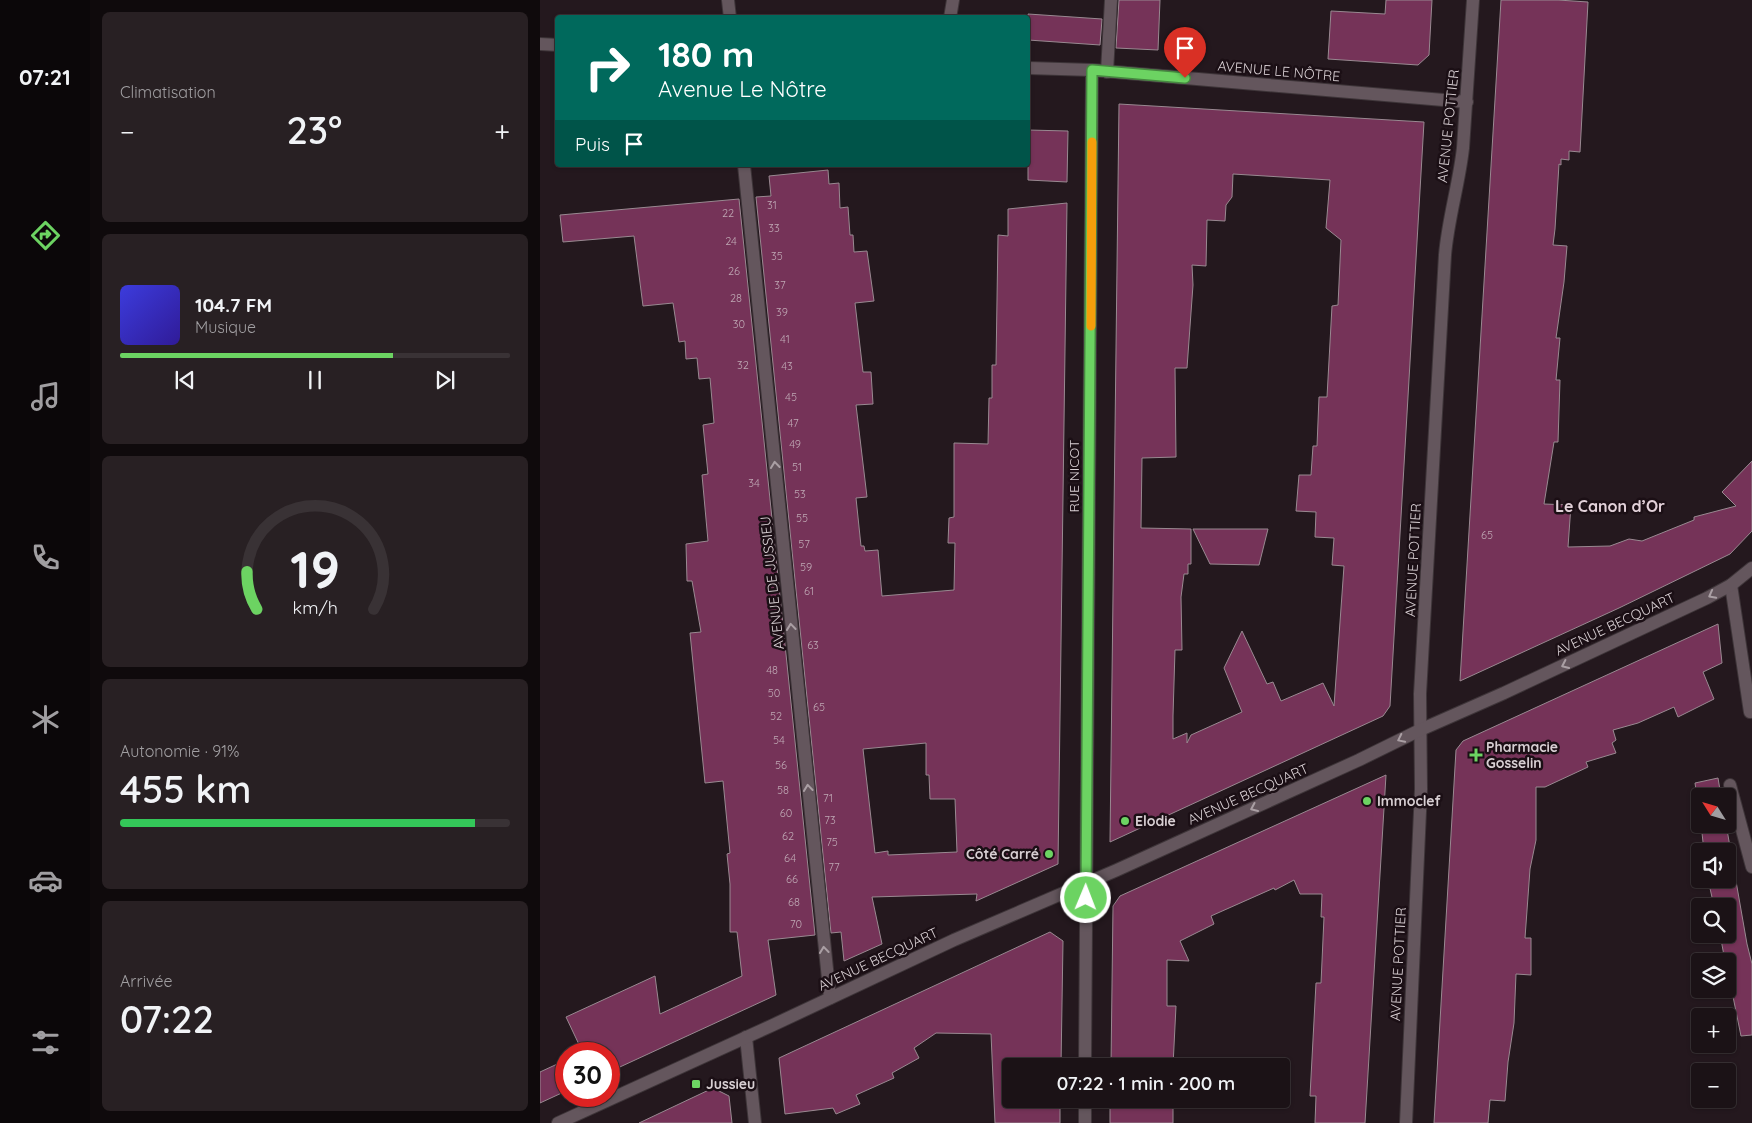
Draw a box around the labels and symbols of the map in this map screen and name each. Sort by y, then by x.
pin [1164,27,1206,78]
street label: AVENUE LE NÔTRE [1217,57,1341,85]
street label: AVENUE POTTIER [1433,68,1463,184]
house number: 31 [767,198,777,212]
house number: 22 [722,206,734,220]
house number: 33 [768,221,780,235]
house number: 24 [725,234,737,248]
house number: 35 [771,249,783,263]
house number: 26 [728,264,740,278]
house number: 37 [774,278,786,292]
house number: 28 [730,291,742,305]
house number: 39 [776,305,788,319]
house number: 30 [733,317,745,331]
house number: 41 [780,332,790,346]
house number: 32 [737,358,749,372]
house number: 43 [781,359,793,373]
house number: 45 [785,390,797,404]
house number: 47 [787,416,799,430]
house number: 49 [789,437,801,451]
street label: RUE NICOT [1065,440,1083,512]
house number: 51 [792,460,802,474]
one-way arrow [770,461,781,469]
house number: 34 [748,476,760,490]
house number: 53 [794,487,806,501]
district label: Le Canon d’Or [1555,496,1665,516]
street label: AVENUE POTTIER [1401,503,1425,617]
house number: 55 [796,511,808,525]
street label: AVENUE DE JUSSIEU [756,516,788,650]
house number: 65 [1481,528,1493,542]
house number: 57 [798,537,810,551]
house number: 59 [800,560,812,574]
house number: 61 [804,584,814,598]
street label: AVENUE BECQUART [1552,588,1678,660]
one-way arrow [1708,589,1717,599]
one-way arrow [786,622,797,630]
house number: 63 [807,638,819,652]
one-way arrow [1561,658,1570,669]
house number: 48 [766,663,778,677]
house number: 50 [768,686,780,700]
house number: 65 [813,700,825,714]
house number: 52 [770,709,782,723]
house number: 54 [773,733,785,747]
one-way arrow [1398,733,1407,743]
place label: Pharmacie Gosselin [1486,738,1558,772]
marker: Pharmacie Gosselin [1470,749,1482,761]
house number: 56 [775,758,787,772]
street label: AVENUE BECQUART [1185,759,1311,829]
house number: 58 [777,783,789,797]
one-way arrow [803,784,814,792]
north arrow [1691,788,1736,832]
house number: 71 [823,791,833,805]
place label: Immoclef [1377,792,1442,810]
marker: Immoclef [1361,795,1373,807]
one-way arrow [1250,801,1259,812]
house number: 60 [780,806,792,820]
place label: Elodie [1135,812,1176,830]
house number: 73 [824,813,836,827]
marker: Elodie [1119,815,1131,827]
house number: 62 [782,829,794,843]
house number: 75 [826,835,838,849]
place label: Côté Carré [966,845,1039,863]
marker: Côté Carré [1043,848,1055,860]
house number: 64 [784,851,796,865]
house number: 77 [828,860,840,874]
position arrow [1059,871,1111,923]
house number: 66 [786,872,798,886]
house number: 68 [788,895,800,909]
street label: AVENUE POTTIER [1386,907,1410,1021]
house number: 70 [790,917,802,931]
street label: AVENUE BECQUART [815,923,941,995]
one-way arrow [819,946,830,954]
speed limit sign: 30 [555,1042,620,1107]
place label: Jussieu [706,1075,755,1093]
marker: Jussieu [690,1078,702,1090]

